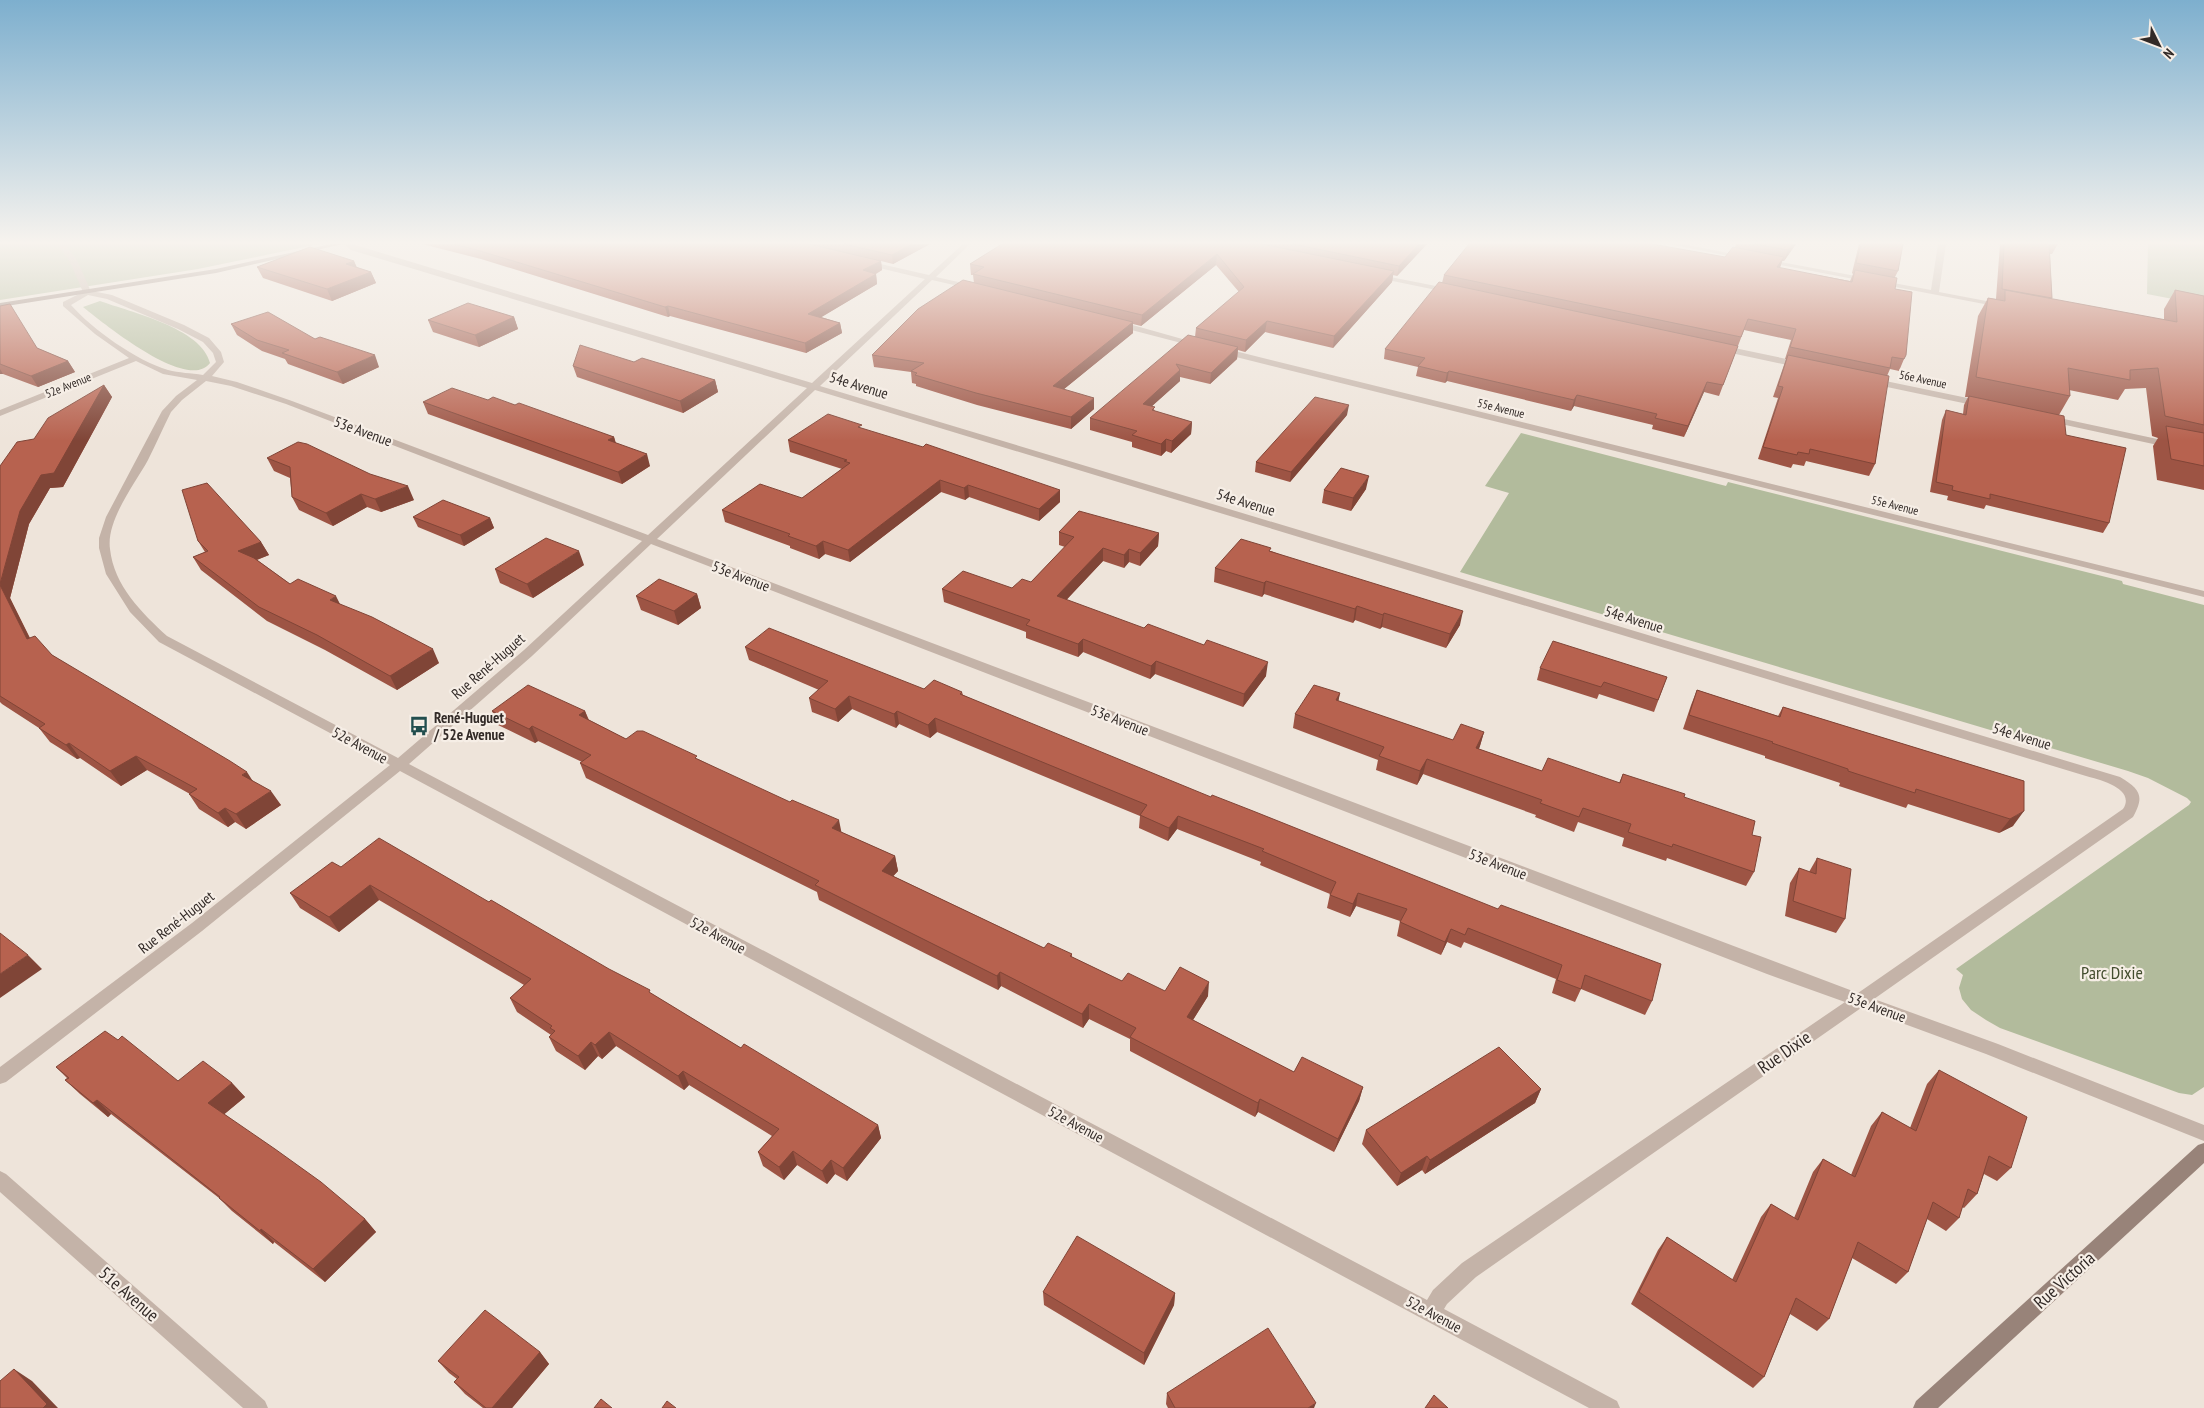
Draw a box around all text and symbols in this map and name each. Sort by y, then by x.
north arrow [2134,20,2184,70]
text: N [2159,45,2178,63]
street label: 54e Avenue [827,367,891,403]
street label: 56e Avenue [1898,367,1948,391]
street label: 52e Avenue [43,369,93,401]
street label: 55e Avenue [1476,395,1526,421]
street label: 53e Avenue [331,412,395,450]
street label: 54e Avenue [1214,484,1278,520]
street label: 55e Avenue [1870,492,1920,518]
street label: 53e Avenue [709,556,773,596]
street label: 54e Avenue [1602,601,1666,637]
street label: Rue René-Huguet [447,629,529,703]
street label: 53e Avenue [1088,700,1152,740]
place label: René-Huguet / 52e Avenue [433,708,505,744]
bus stop icon: René-Huguet / 52e Avenue [408,715,430,737]
street label: 54e Avenue [1990,718,2054,754]
street label: 52e Avenue [329,722,391,768]
street label: 53e Avenue [1466,844,1530,884]
street label: Rue René-Huguet [134,887,218,957]
street label: 52e Avenue [687,912,749,958]
park label: Parc Dixie [2081,961,2143,984]
street label: 53e Avenue [1845,988,1909,1026]
street label: Rue Dixie [1753,1025,1815,1079]
street label: 52e Avenue [1045,1101,1107,1147]
street label: Rue Victoria [2029,1247,2099,1313]
street label: 51e Avenue [94,1262,164,1326]
street label: 52e Avenue [1403,1291,1465,1337]

